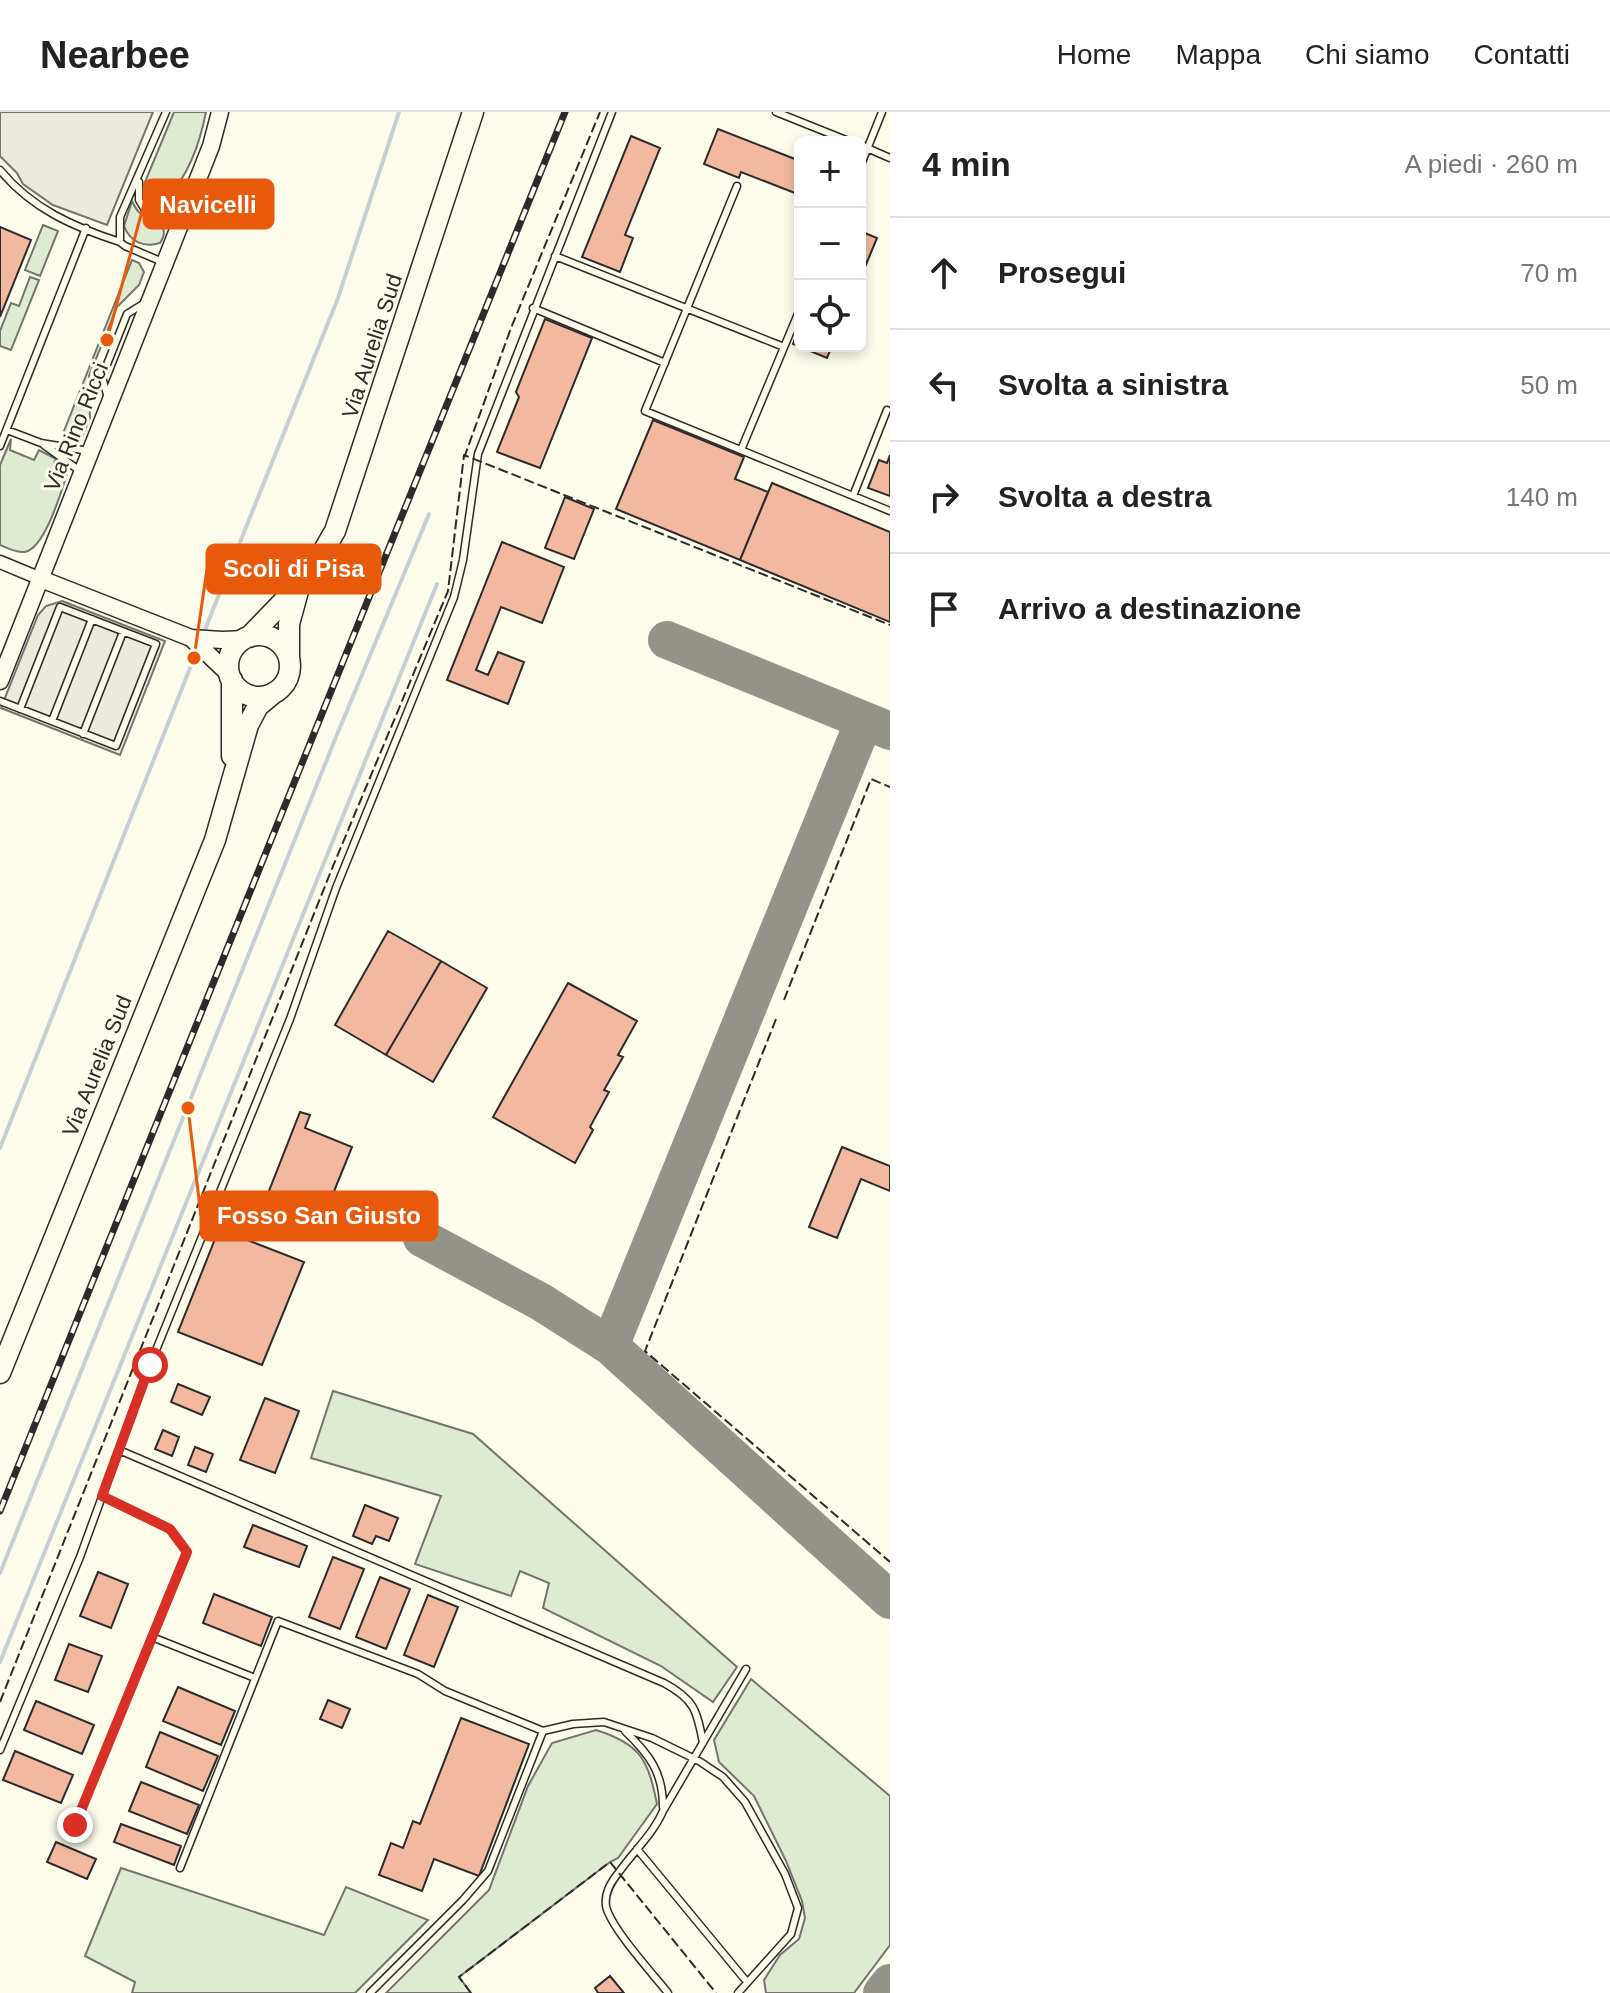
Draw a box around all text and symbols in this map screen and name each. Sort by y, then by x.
text: Nearbee [40,34,190,76]
text: Home [1057,39,1131,70]
text: Mappa [1175,39,1261,70]
text: Chi siamo [1305,39,1430,70]
text: Contatti [1474,39,1570,70]
map controls [794,136,866,352]
button: + [794,136,866,208]
text: 4 min [922,145,1011,183]
text: A piedi · 260 m [1405,149,1578,179]
callout: Navicelli [144,180,273,228]
text: Navicelli [159,191,257,218]
button: − [794,208,866,280]
icon: ahead [922,251,966,295]
text: Prosegui [998,256,1126,289]
text: 70 m [1520,258,1578,288]
street label: Via Aurelia Sud [337,271,407,421]
button: locate [794,280,866,352]
street label: Via Rino Ricci [39,359,113,495]
icon: left [922,363,966,407]
text: Svolta a sinistra [998,368,1228,401]
text: 50 m [1520,370,1578,400]
icon: right [922,475,966,519]
text: Svolta a destra [998,480,1211,513]
text: 140 m [1506,482,1578,512]
callout: Scoli di Pisa [207,545,380,593]
text: Scoli di Pisa [223,555,365,582]
icon: arrive [922,587,966,631]
text: Arrivo a destinazione [998,592,1301,625]
street label: Via Aurelia Sud [57,992,137,1140]
callout: Fosso San Giusto [201,1192,437,1240]
text: Fosso San Giusto [217,1202,421,1229]
route start [132,1347,168,1383]
route end [57,1807,93,1843]

